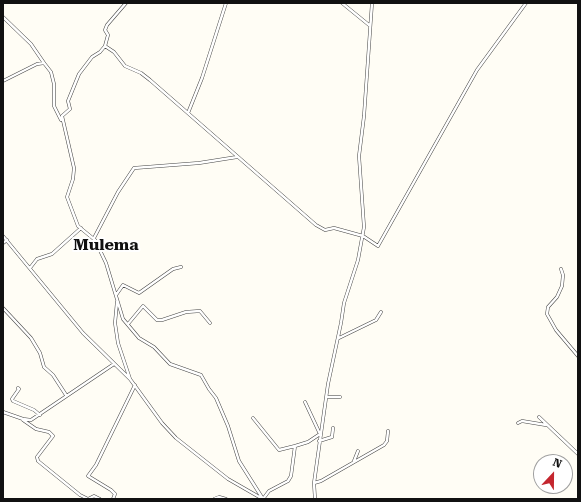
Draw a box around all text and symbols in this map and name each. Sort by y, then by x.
district label: Mulema [73,235,139,255]
north arrow [533,454,573,494]
text: N [551,456,564,471]

